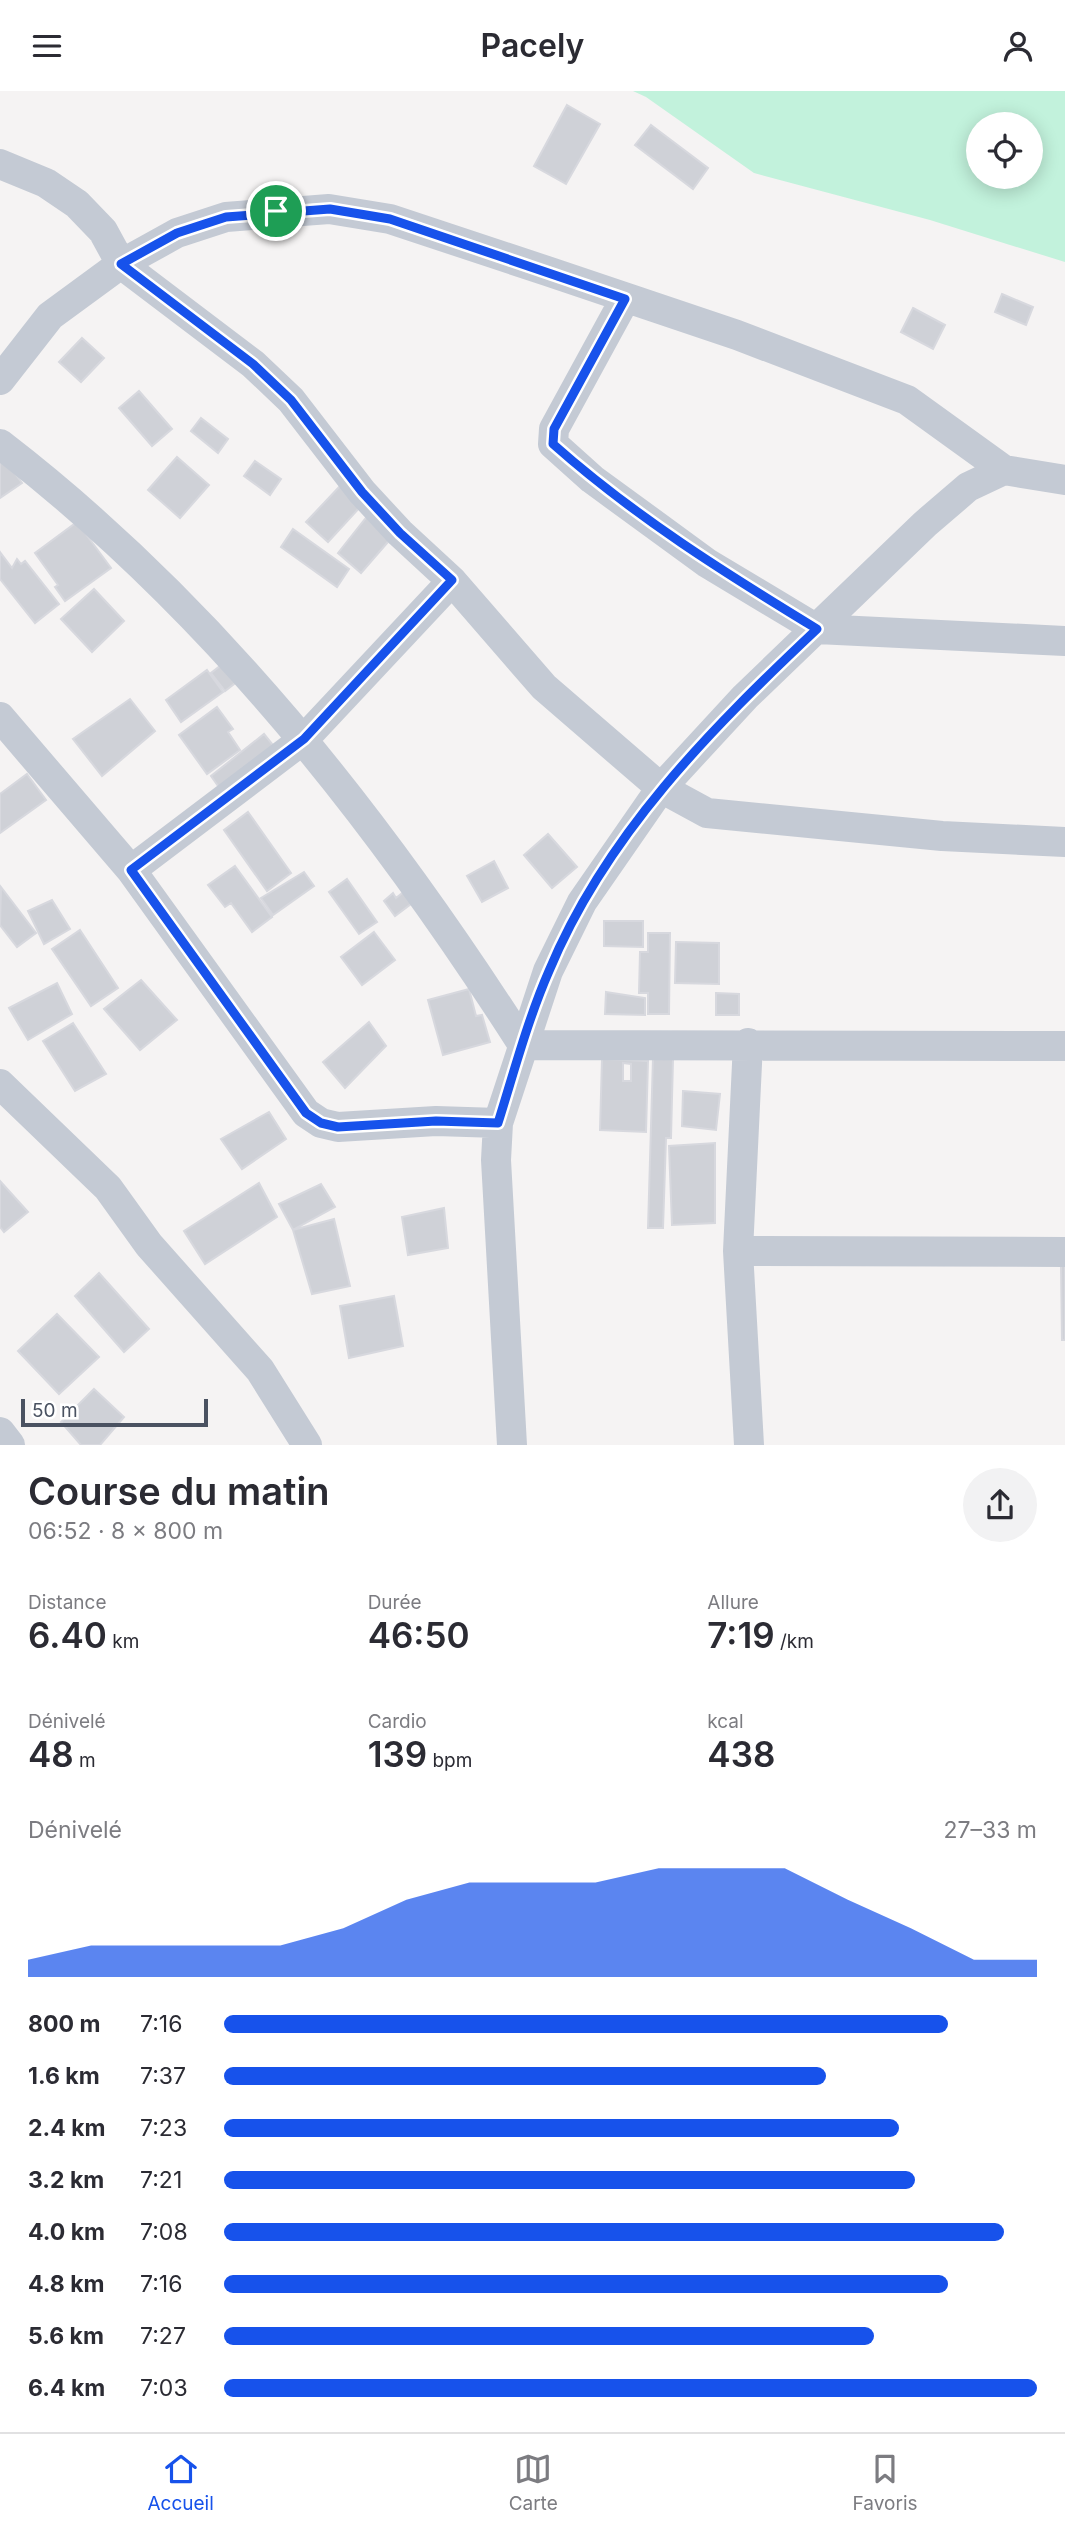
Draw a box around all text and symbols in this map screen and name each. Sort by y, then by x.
text: Pacely [481,26,584,65]
icon: menu [28,27,66,65]
icon: person [999,27,1037,65]
map controls [966,112,1043,189]
button: locate [966,112,1043,189]
pin [246,181,306,241]
icon: arrive [257,192,295,230]
scale bar [21,1396,208,1428]
text: 50 m [32,1399,78,1422]
text: Course du matin [28,1468,330,1514]
button: share [963,1468,1037,1542]
text: 06:52 · 8 × 800 m [28,1517,223,1545]
text: Distance [28,1591,106,1614]
text: Durée [368,1591,422,1614]
text: Allure [707,1591,759,1614]
text: 6.40 [28,1614,107,1656]
text: 46:50 [368,1614,470,1656]
text: 7:19 [707,1614,775,1656]
text: km [107,1630,139,1653]
text: /km [775,1630,814,1653]
text: Dénivelé [28,1710,106,1733]
text: Cardio [368,1710,427,1733]
text: kcal [707,1710,744,1733]
text: 48 [28,1733,74,1775]
text: 139 [368,1733,427,1775]
text: 438 [707,1733,775,1775]
text: m [74,1749,96,1772]
text: bpm [427,1749,472,1772]
text: Dénivelé [28,1816,122,1844]
text: 27–33 m [943,1816,1037,1844]
text: 800 m [28,2010,100,2038]
text: 7:16 [140,2010,183,2038]
text: 1.6 km [28,2062,100,2090]
text: 7:37 [140,2062,186,2090]
text: 2.4 km [28,2114,106,2142]
text: 7:23 [140,2114,187,2142]
text: 3.2 km [28,2166,104,2194]
text: 7:21 [140,2166,182,2194]
text: 4.0 km [28,2218,105,2246]
text: 7:08 [140,2218,188,2246]
text: 4.8 km [28,2270,105,2298]
text: 7:16 [140,2270,183,2298]
text: 5.6 km [28,2322,104,2350]
text: 7:27 [140,2322,186,2350]
text: 6.4 km [28,2374,105,2402]
text: 7:03 [140,2374,188,2402]
tab: Accueil [147,2450,214,2515]
tab: Carte [509,2450,558,2515]
tab: Favoris [853,2450,918,2515]

